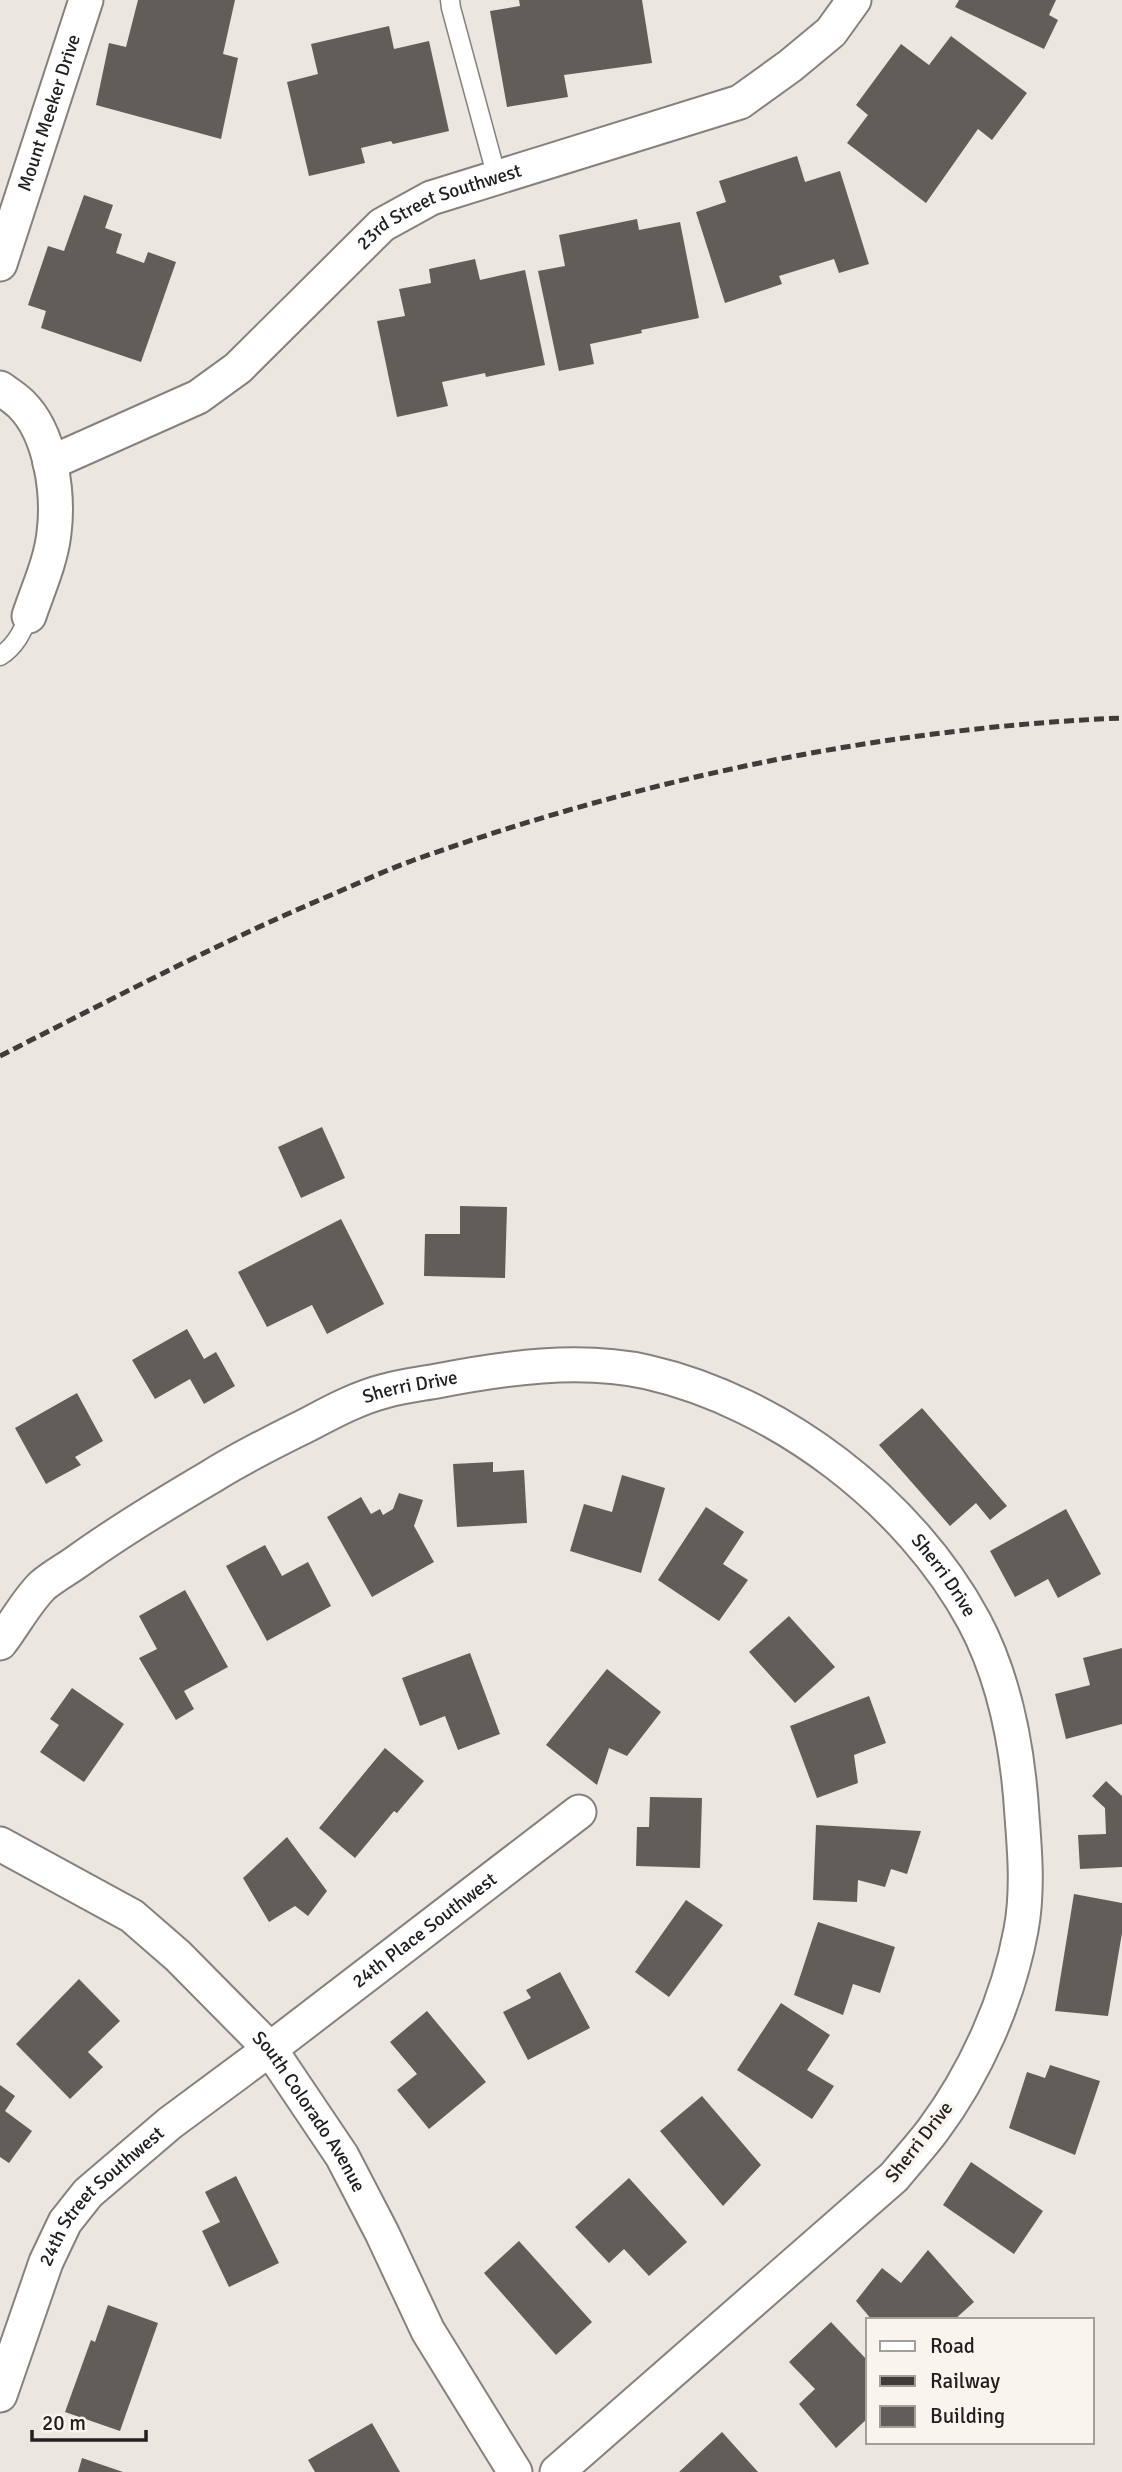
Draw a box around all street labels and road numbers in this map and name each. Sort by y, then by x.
street label: Mount Meeker Drive [12,31,86,194]
street label: 23rd Street Southwest [352,159,525,255]
street label: Sherri Drive [359,1365,459,1409]
street label: Sherri Drive [906,1529,981,1621]
street label: 24th Place Southwest [347,1867,502,1993]
street label: South Colorado Avenue [247,2026,371,2196]
street label: Sherri Drive [880,2097,958,2187]
street label: 24th Street Southwest [34,2121,169,2270]

